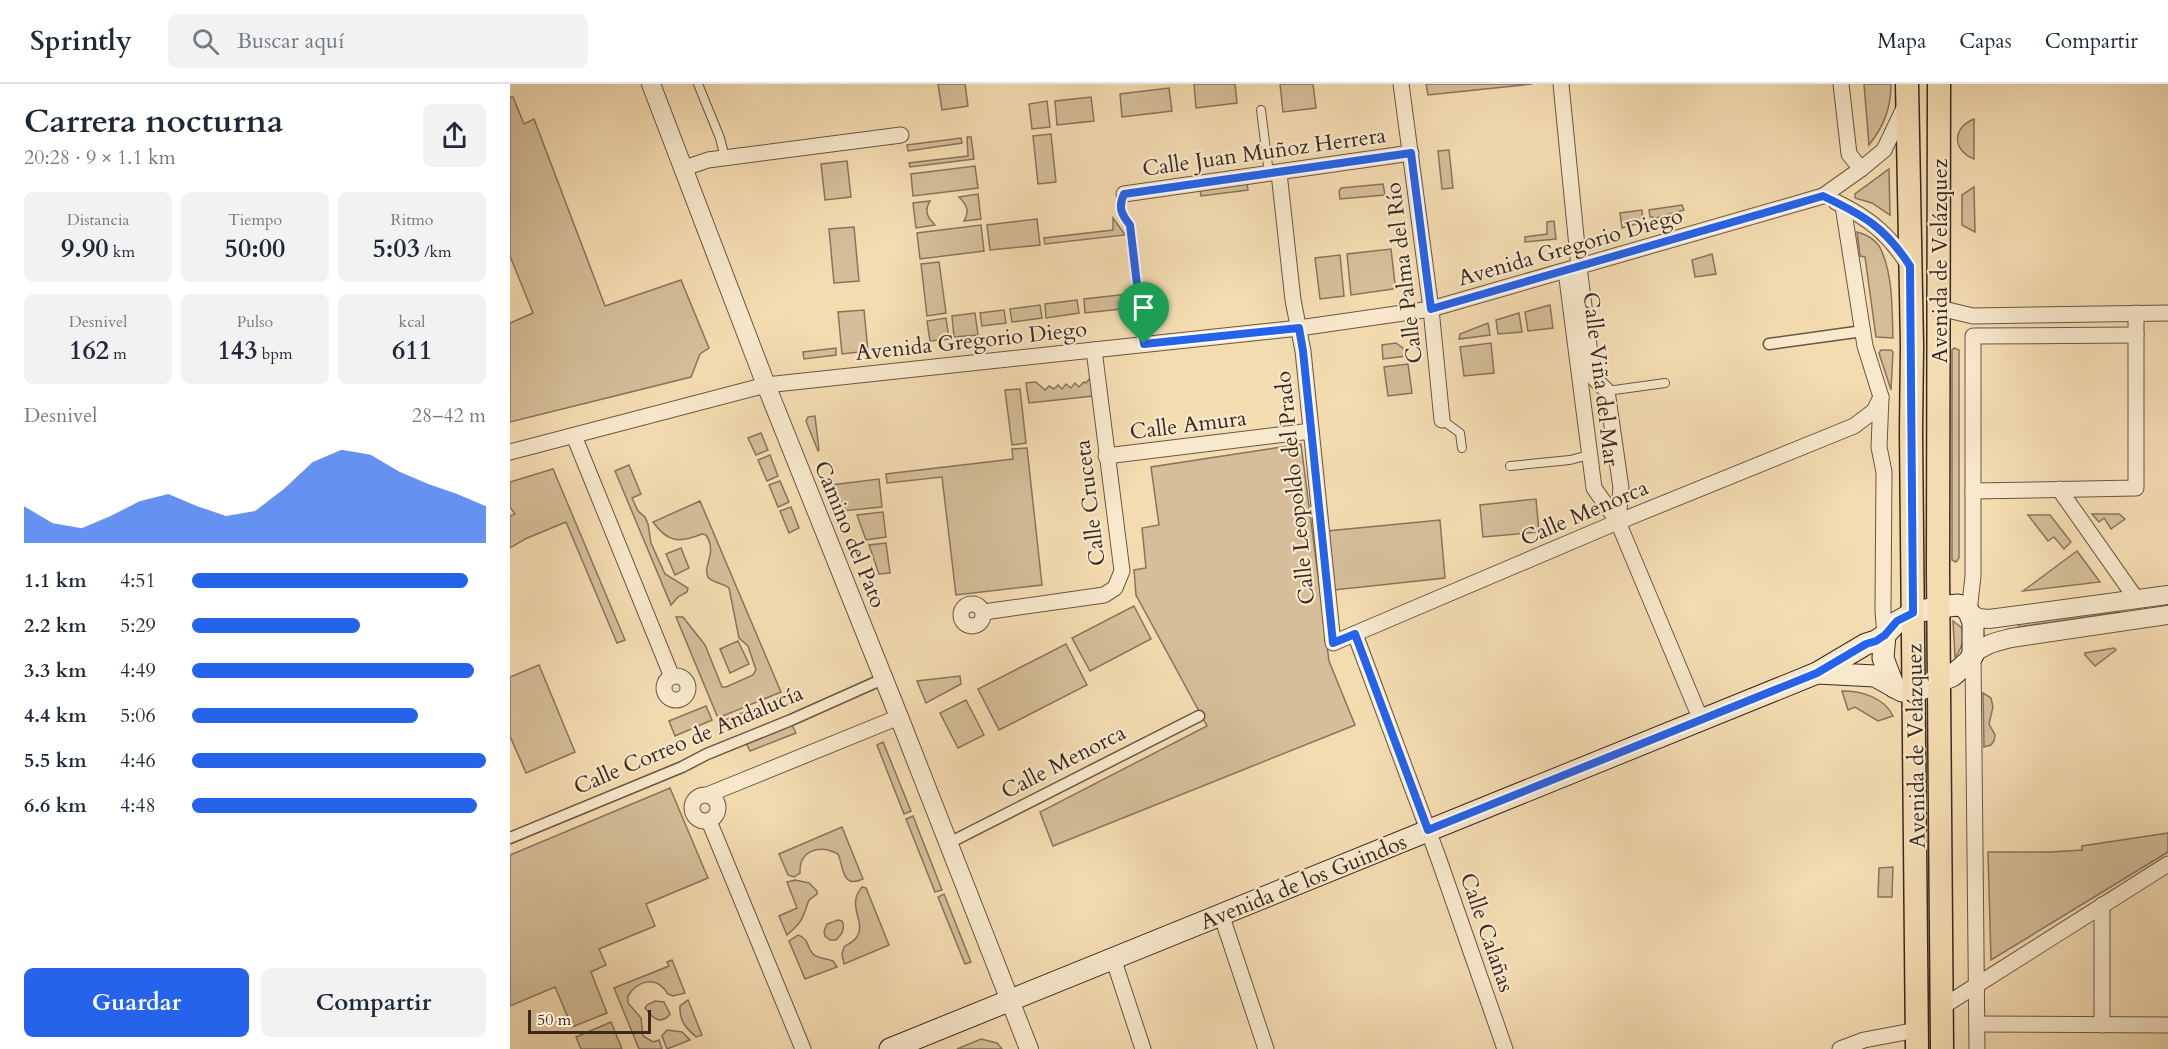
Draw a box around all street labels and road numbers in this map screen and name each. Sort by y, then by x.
street label: Calle Juan Muñoz Herrera [1140,120,1388,184]
street label: Avenida de Velázquez [1925,158,1955,363]
street label: Calle Palma del Río [1378,181,1430,365]
street label: Avenida Gregorio Diego [1454,200,1686,293]
street label: Calle Viña del Mar [1575,290,1627,469]
street label: Avenida Gregorio Diego [854,314,1088,368]
street label: Calle Leopoldo del Prado [1268,370,1322,606]
street label: Calle Amura [1128,403,1249,447]
street label: Calle Cruceta [1067,438,1113,568]
street label: Camino del Pato [807,456,893,612]
street label: Calle Menorca [1516,472,1653,553]
street label: Avenida de Velázquez [1899,643,1933,849]
street label: Calle Correo de Andalucía [569,678,808,802]
street label: Calle Menorca [996,717,1131,806]
street label: Avenida de los Guindos [1196,827,1411,937]
street label: Calle Calañas [1453,869,1521,996]

